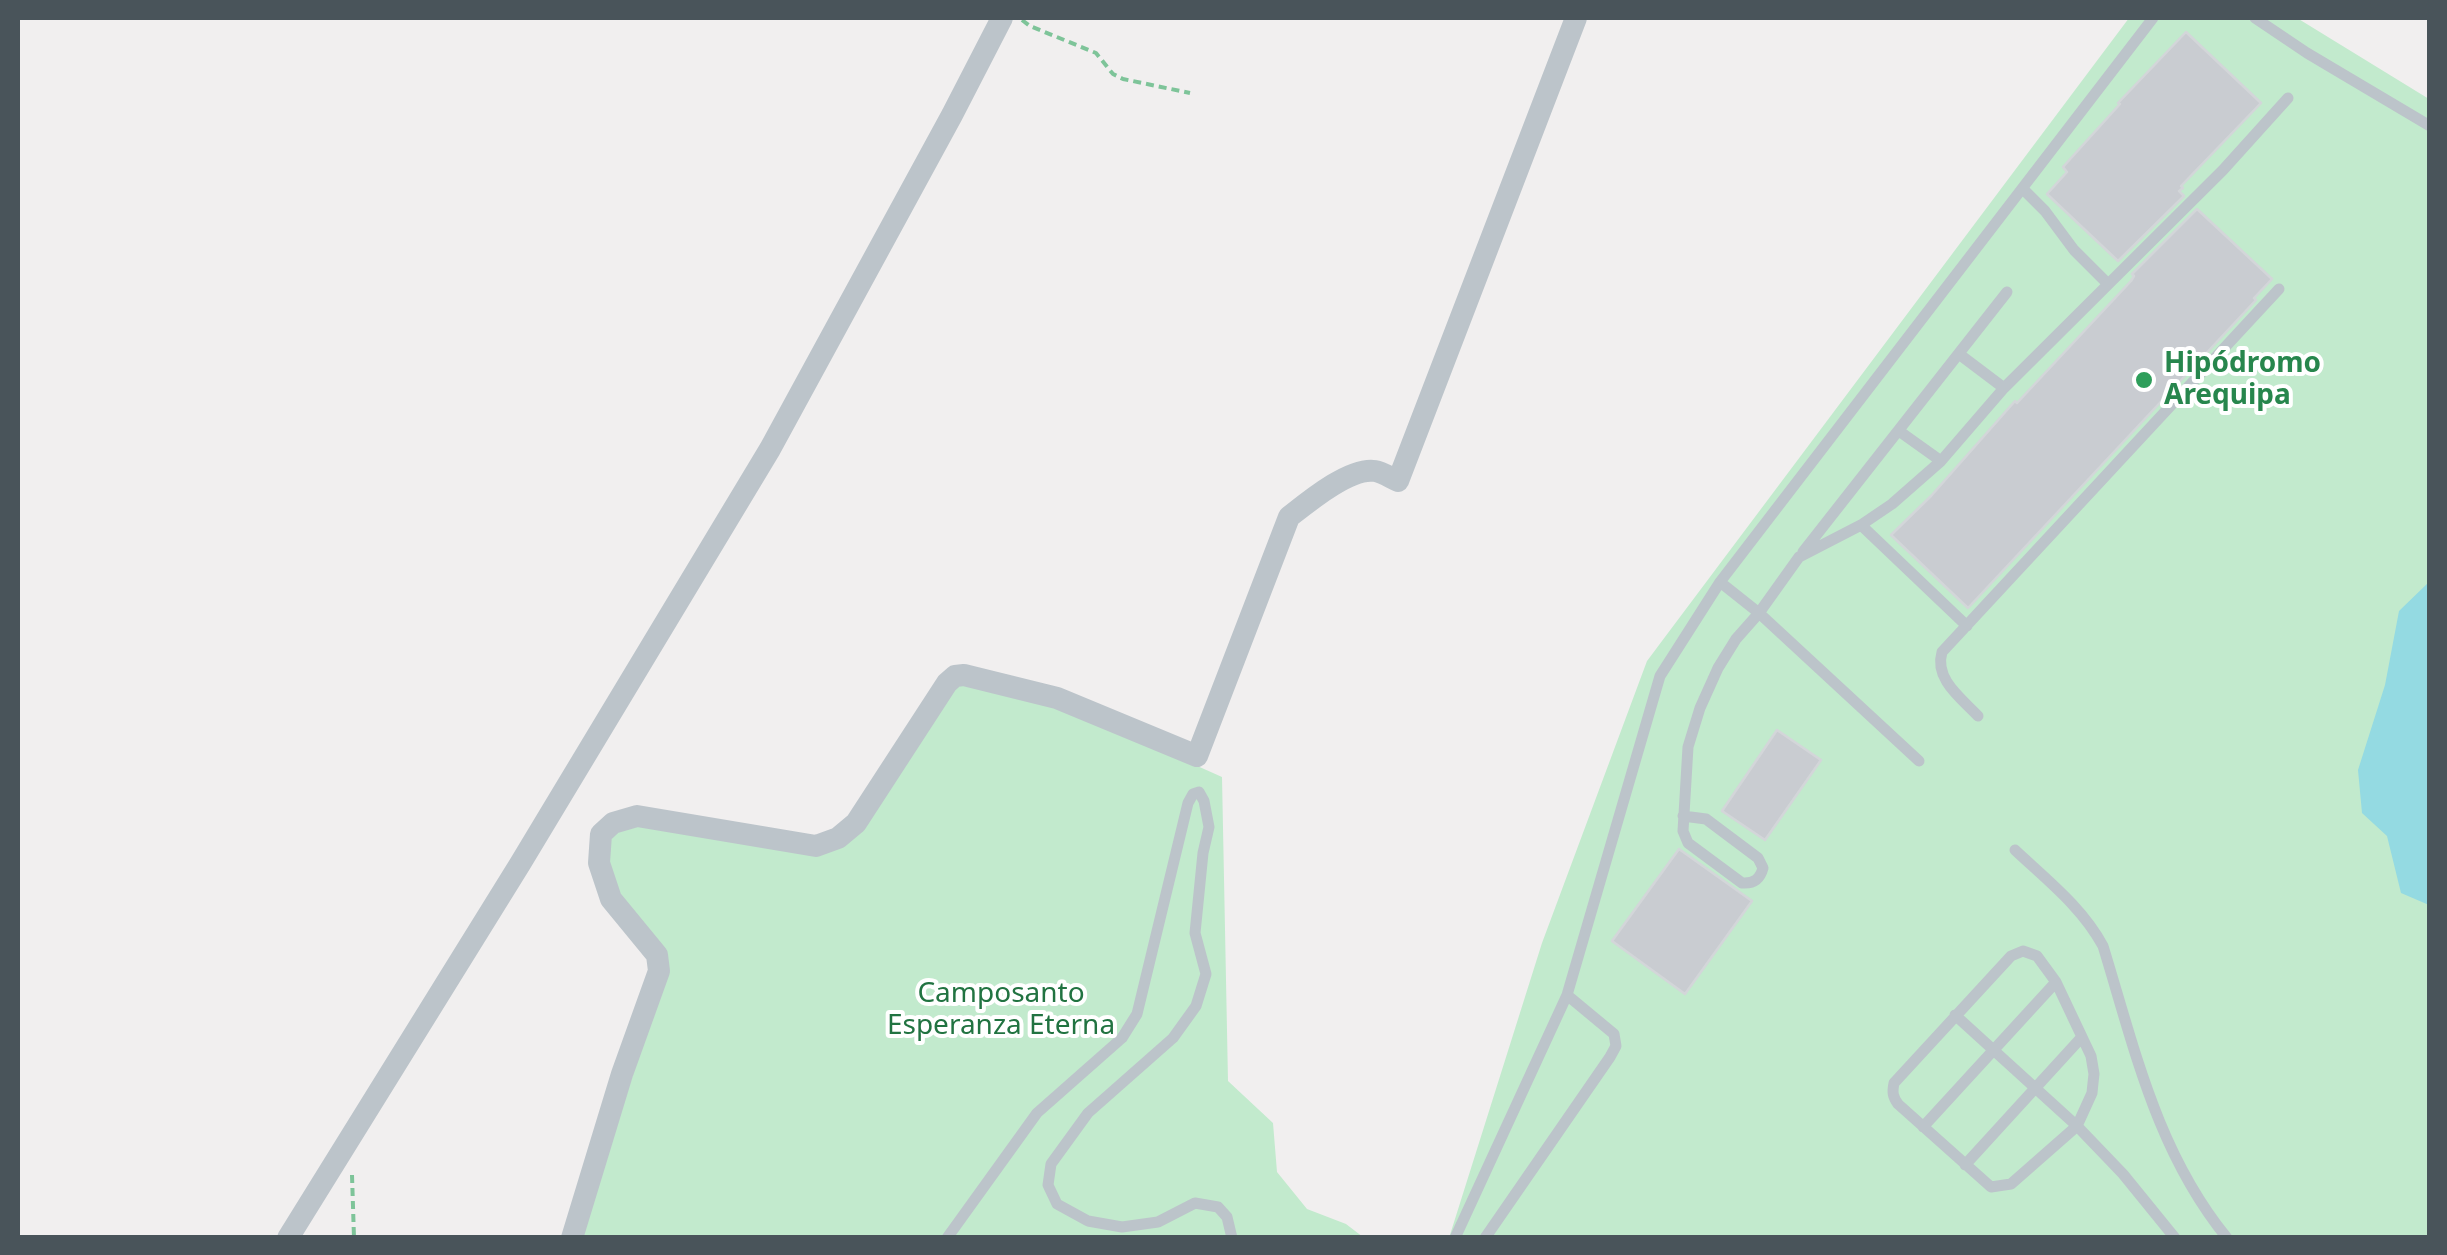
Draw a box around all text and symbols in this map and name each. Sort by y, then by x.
place label: Hipódromo Arequipa [2164,347,2321,413]
marker: Hipódromo Arequipa [2133,369,2155,391]
park label: Camposanto Esperanza Eterna [887,977,1115,1043]

